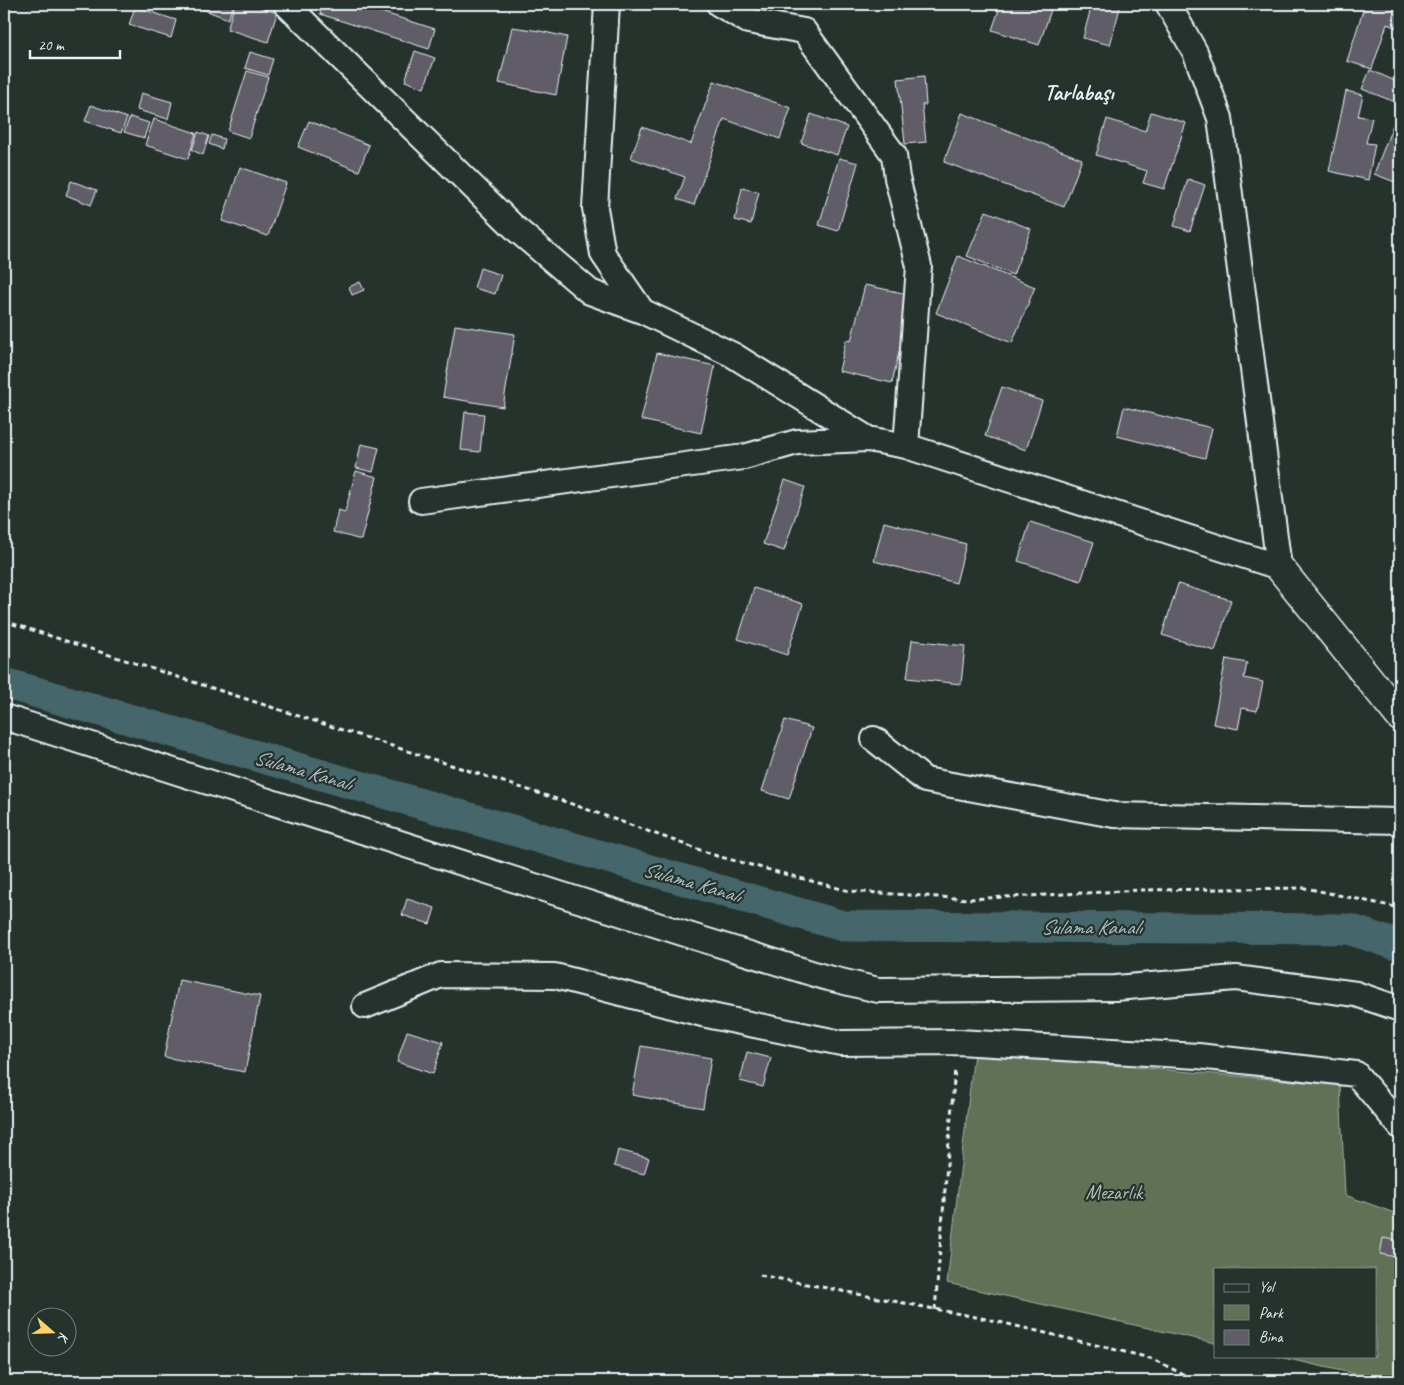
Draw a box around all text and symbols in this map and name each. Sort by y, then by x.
scale bar [30,28,120,60]
text: 20 m [38,36,65,55]
district label: Tarlabaşı [1044,79,1116,107]
water label: Sulama Kanalı [251,744,358,797]
water label: Sulama Kanalı [640,856,747,909]
water label: Sulama Kanalı [1041,914,1145,940]
park label: Mezarlık [1086,1180,1144,1205]
legend [1214,1268,1376,1358]
text: Yol [1259,1278,1276,1297]
text: Park [1259,1304,1284,1323]
north arrow [28,1308,78,1358]
text: Bina [1259,1328,1284,1347]
text: K [54,1330,73,1345]

